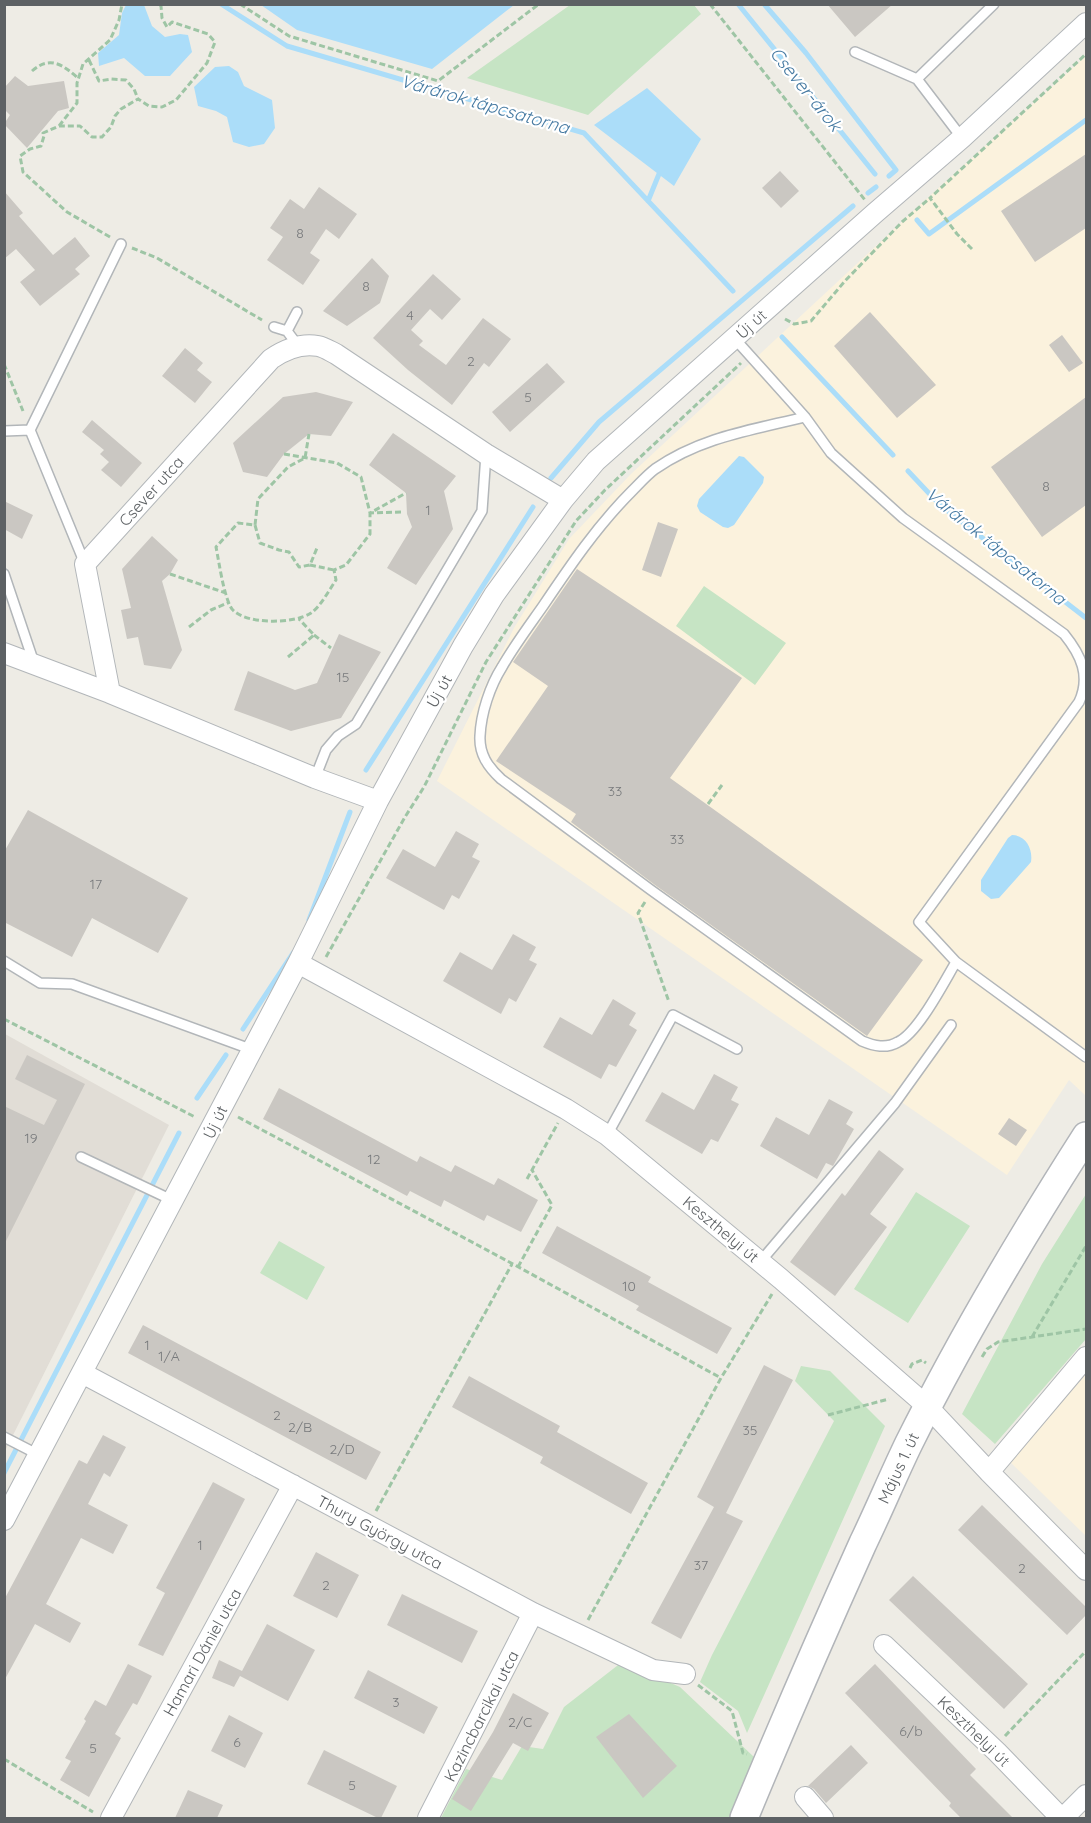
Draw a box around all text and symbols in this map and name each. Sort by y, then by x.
water label: Csever-árok [765,42,848,137]
water label: Várárok tápcsatorna [398,69,573,139]
house number: 8 [296,224,304,242]
house number: 8 [362,277,370,295]
street label: Új út [731,305,771,343]
house number: 4 [406,306,414,324]
house number: 2 [467,352,475,370]
house number: 5 [524,388,532,406]
street label: Csever utca [114,452,188,530]
house number: 8 [1042,477,1050,495]
water label: Várárok tápcsatorna [921,482,1072,610]
house number: 1 [425,501,431,519]
house number: 15 [337,668,349,686]
street label: Új út [422,671,456,711]
house number: 33 [608,782,622,800]
house number: 33 [670,830,684,848]
house number: 17 [90,875,102,893]
street label: Új út [198,1102,232,1142]
house number: 19 [25,1129,38,1147]
house number: 12 [368,1150,381,1168]
street label: Keszthelyi út [679,1191,763,1267]
house number: 10 [622,1277,636,1295]
house number: 1 [144,1336,150,1354]
house number: 1/A [158,1347,180,1365]
house number: 2 [273,1406,281,1424]
house number: 2/B [288,1418,312,1436]
house number: 35 [743,1421,757,1439]
street label: Május 1. út [873,1429,923,1507]
house number: 2/D [329,1440,355,1458]
street label: Thury György utca [314,1491,446,1573]
house number: 1 [197,1536,203,1554]
house number: 37 [694,1556,708,1574]
house number: 2 [1018,1559,1026,1577]
house number: 2 [322,1576,330,1594]
street label: Hamari Dániel utca [159,1585,245,1719]
street label: Kazincbarcikai utca [439,1647,523,1785]
street label: Keszthelyi út [934,1691,1014,1771]
house number: 3 [392,1693,400,1711]
house number: 2/C [508,1713,532,1731]
house number: 6/b [899,1722,923,1740]
house number: 6 [233,1733,241,1751]
house number: 5 [89,1739,97,1757]
house number: 5 [348,1776,356,1794]

